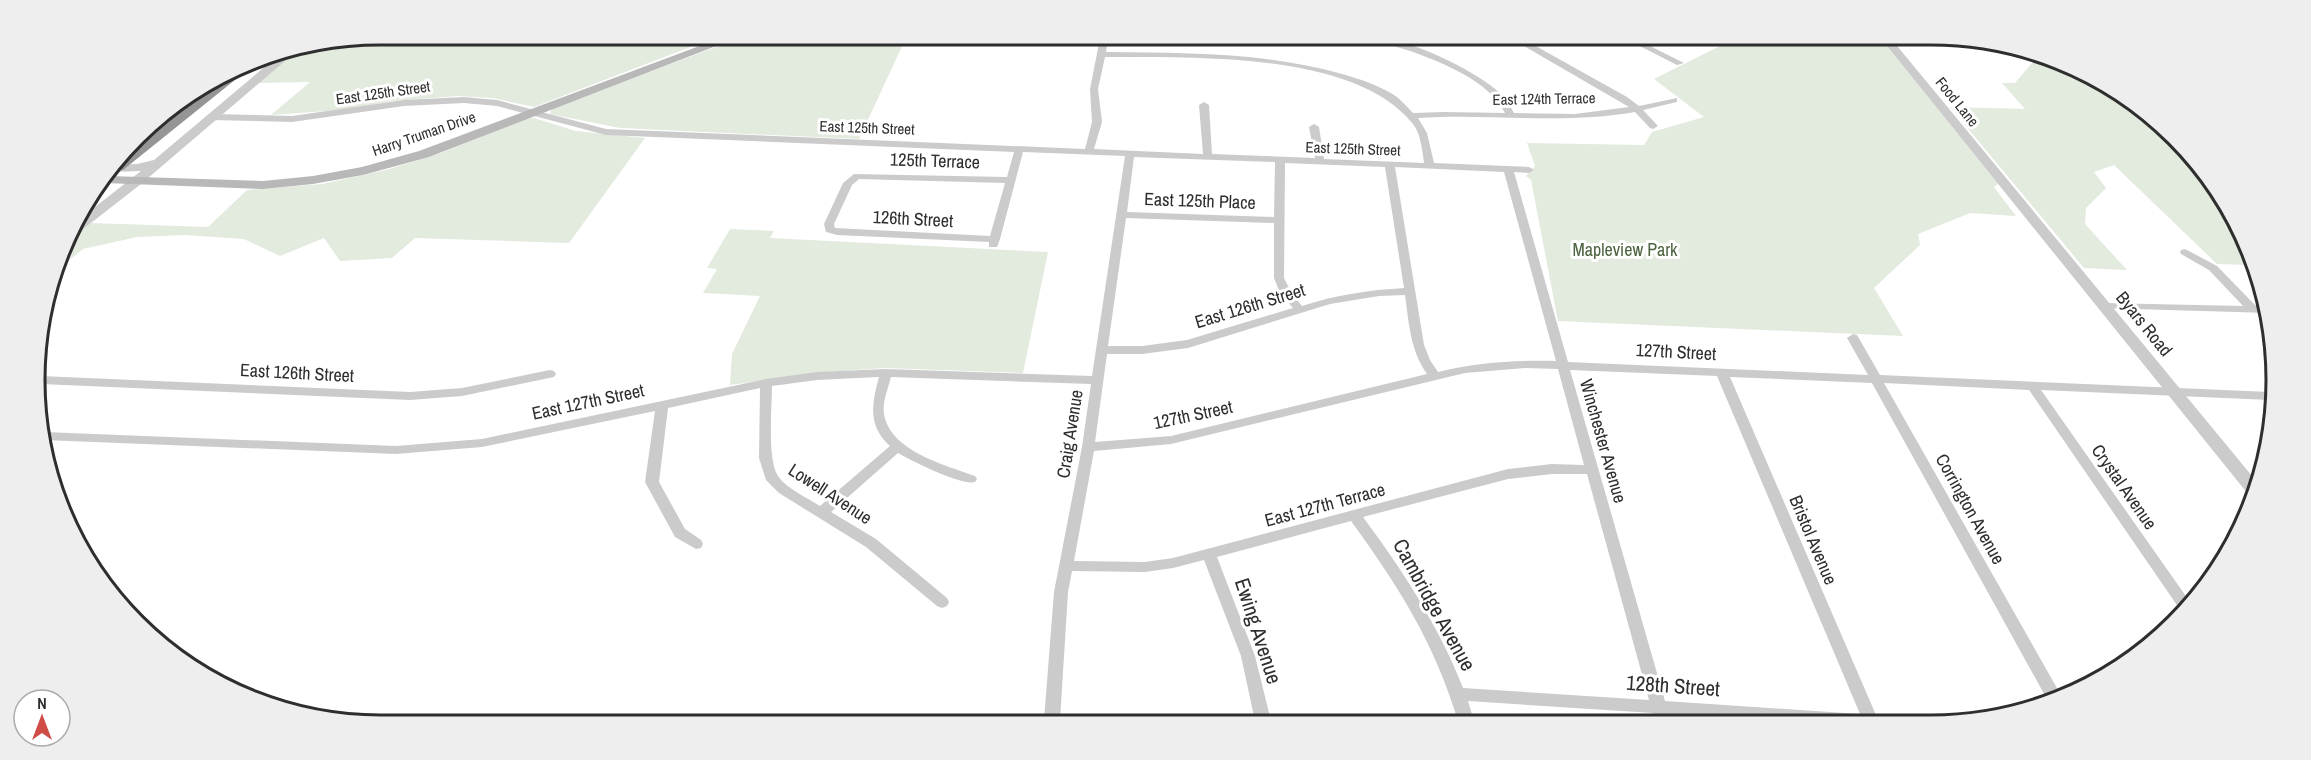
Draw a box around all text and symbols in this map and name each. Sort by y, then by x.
street label: Food Lane [1931,72,1984,131]
street label: East 125th Street [334,75,432,110]
street label: East 124th Terrace [1492,87,1596,110]
street label: Harry Truman Drive [369,106,478,161]
street label: East 125th Street [819,115,915,140]
street label: East 125th Street [1305,136,1401,161]
street label: 125th Terrace [890,146,980,175]
street label: East 125th Place [1144,186,1256,215]
street label: 126th Street [872,204,954,233]
park label: Mapleview Park [1573,237,1678,262]
street label: East 126th Street [1192,277,1308,334]
street label: Byars Road [2110,286,2178,362]
street label: 127th Street [1635,337,1717,366]
street label: East 126th Street [239,357,355,388]
street label: Winchester Avenue [1574,376,1633,506]
street label: East 127th Street [530,377,646,426]
street label: Craig Avenue [1050,388,1089,480]
street label: 127th Street [1151,394,1235,435]
street label: Crystal Avenue [2086,439,2163,534]
street label: Corrington Avenue [1930,449,2011,569]
street label: Lowell Avenue [784,457,877,530]
street label: East 127th Terrace [1262,476,1388,533]
street label: Bristol Avenue [1783,491,1844,588]
street label: Cambridge Avenue [1386,533,1483,676]
street label: Ewing Avenue [1228,574,1289,688]
street label: 128th Street [1625,668,1721,703]
north arrow [12,688,72,748]
text: N [37,692,47,714]

